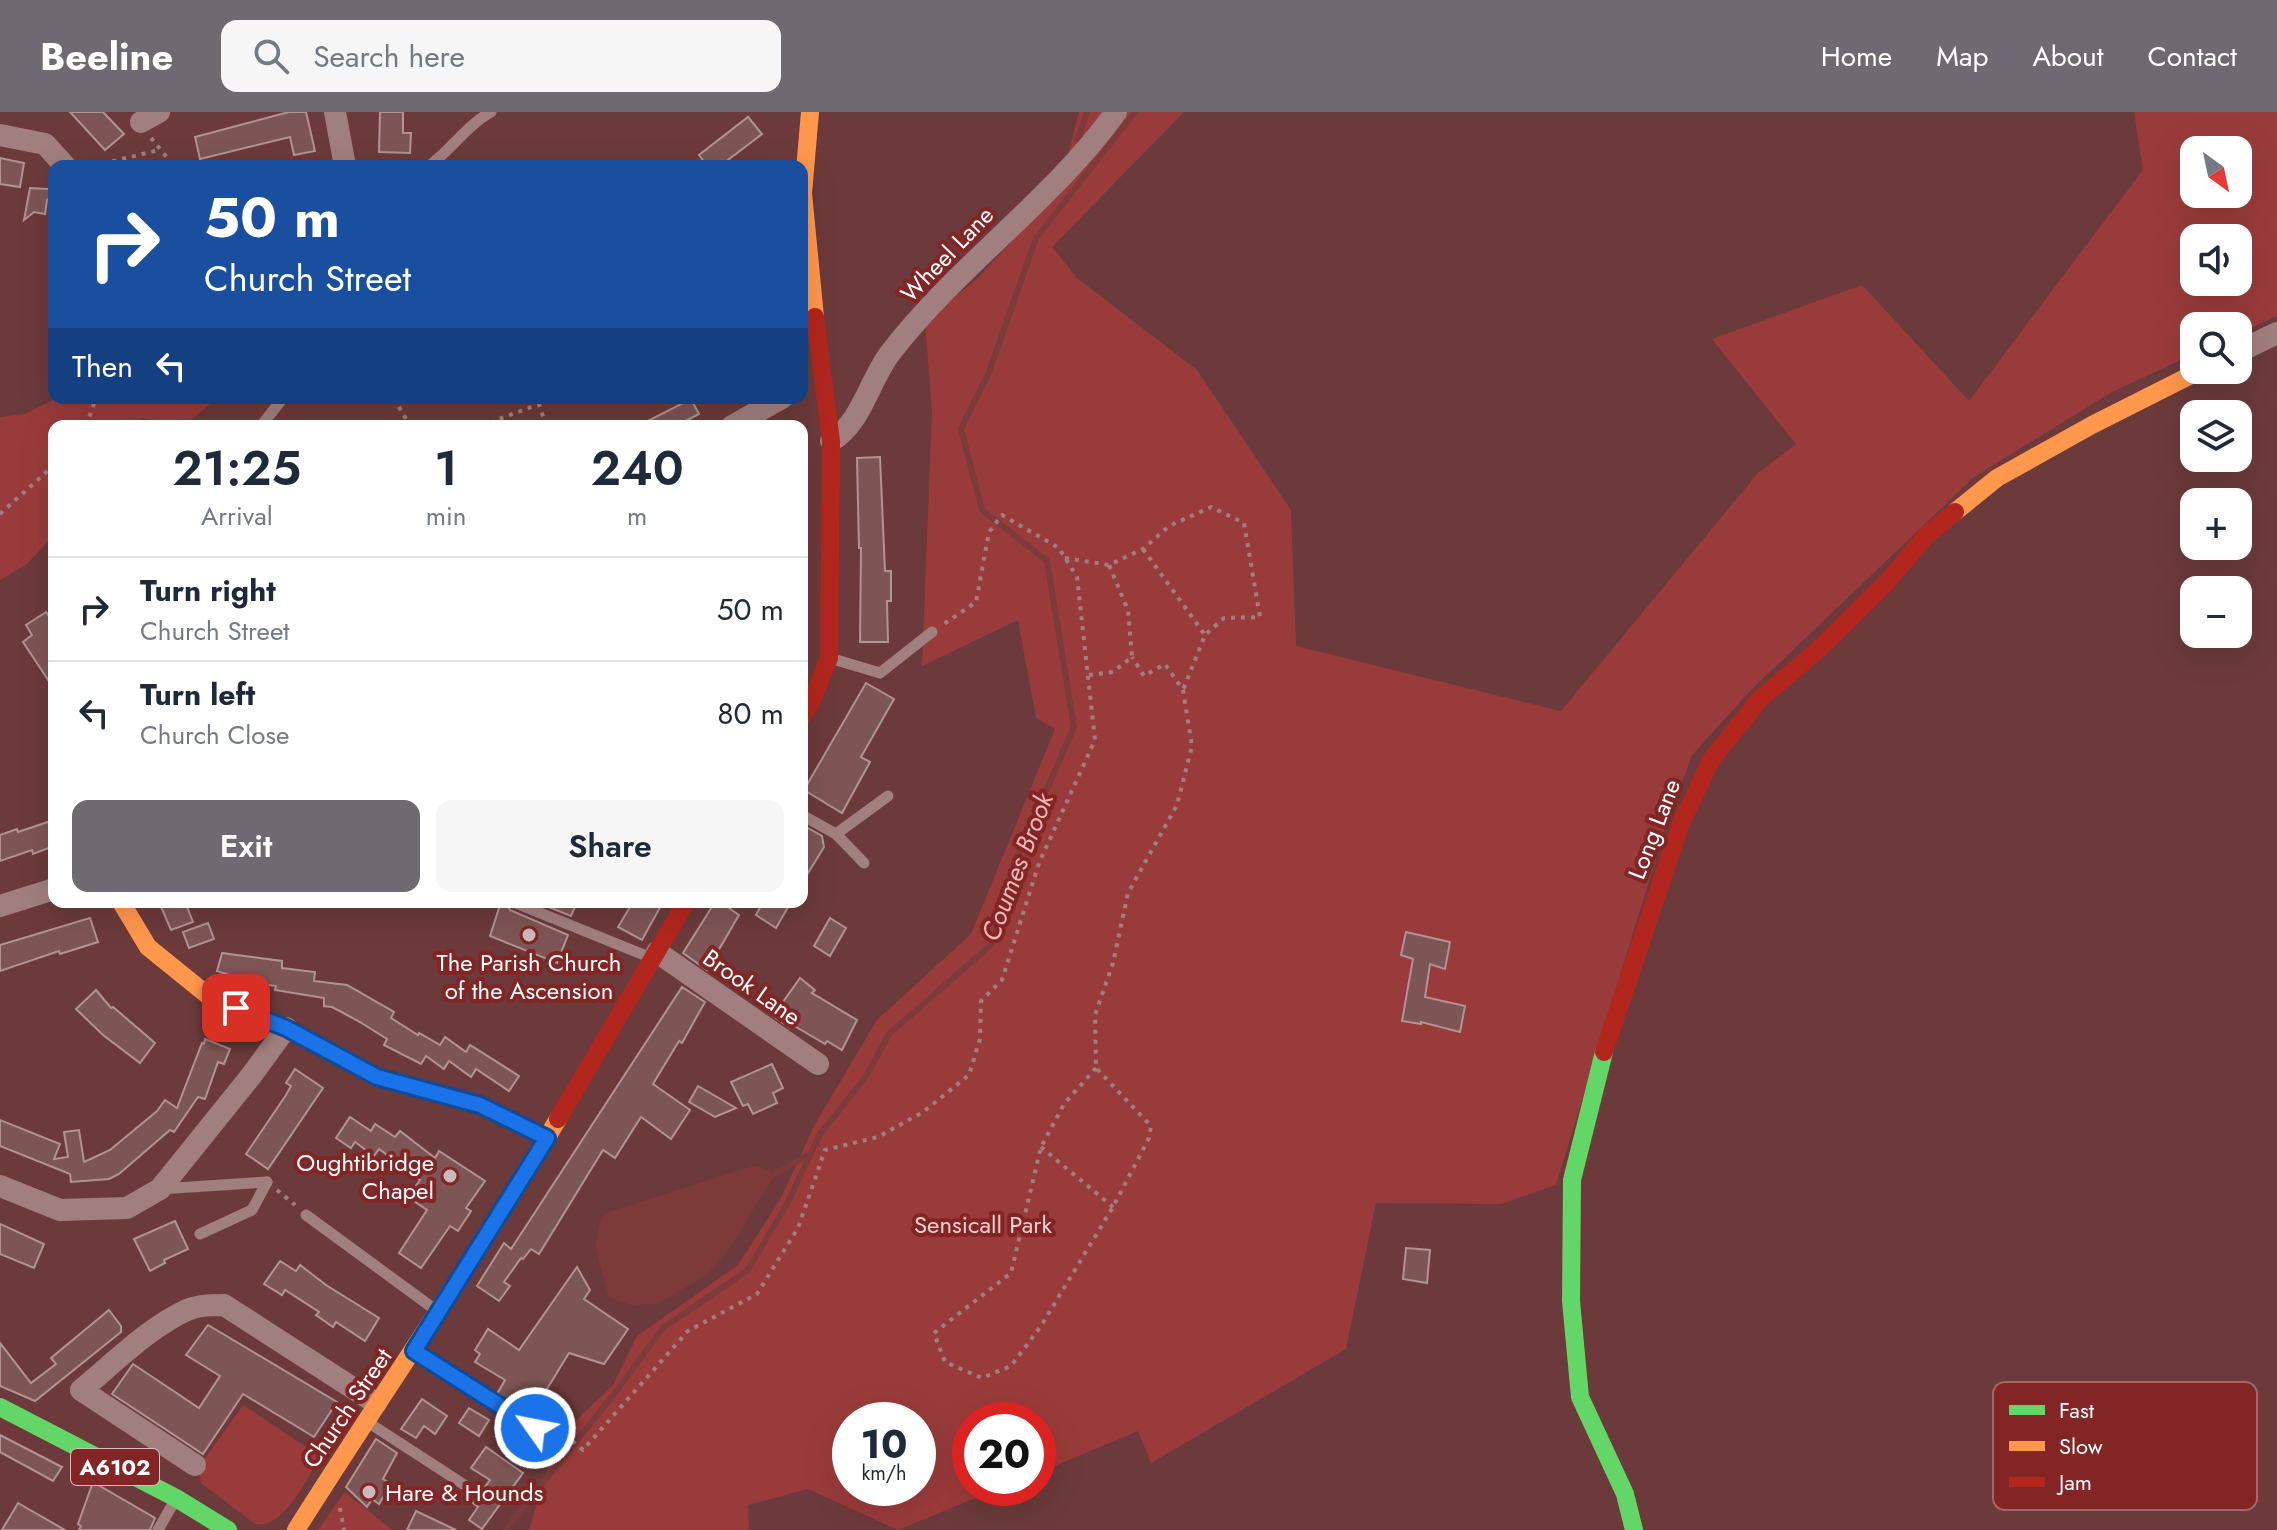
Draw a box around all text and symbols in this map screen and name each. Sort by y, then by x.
search box [221,20,781,92]
text: Beeline [40,29,173,84]
icon: search [249,34,293,78]
text: Search here [313,35,465,78]
text: Home [1821,36,1892,77]
text: Map [1936,36,1988,77]
text: About [2032,36,2104,77]
text: Contact [2148,36,2237,77]
north arrow [2180,136,2252,208]
map controls [2180,136,2252,648]
text: 50 m [204,177,340,258]
icon: right [72,192,176,296]
street label: Wheel Lane [892,198,1002,310]
button: sound [2180,224,2252,296]
text: Church Street [204,252,411,304]
button: search [2180,312,2252,384]
icon: left [149,344,193,388]
text: Then [72,345,133,388]
button: layers [2180,400,2252,472]
text: 21:25 [172,434,301,503]
text: 1 [434,434,458,503]
text: 240 [591,434,684,503]
button: + [2180,488,2252,560]
text: Arrival [201,497,273,535]
text: min [426,497,466,535]
text: m [627,497,647,535]
text: Turn right [140,569,276,612]
button: − [2180,576,2252,648]
icon: right [72,587,116,631]
text: 50 m [717,588,784,631]
text: Church Street [140,612,290,650]
text: Turn left [140,673,255,716]
icon: left [72,691,116,735]
text: 80 m [717,692,784,735]
text: Church Close [140,716,289,754]
street label: Long Lane [1619,774,1689,884]
water label: Coumes Brook [971,786,1063,947]
button: Exit [72,800,420,892]
button: Share [436,800,784,892]
marker: The Parish Church of the Ascension [520,926,538,944]
street label: Brook Lane [696,940,808,1034]
place label: The Parish Church of the Ascension [437,945,621,1008]
pin [202,974,270,1042]
icon: arrive [214,986,258,1030]
place label: Oughtibridge Chapel [296,1145,434,1208]
marker: Oughtibridge Chapel [441,1167,459,1185]
park label: Sensicall Park [914,1207,1052,1242]
street label: Church Street [294,1341,400,1475]
legend [1993,1382,2257,1510]
position arrow [493,1386,577,1470]
text: Fast [2059,1394,2095,1426]
speed limit sign: 20 [952,1402,1056,1506]
text: 10 [861,1415,907,1473]
text: Slow [2059,1430,2103,1462]
road number: A6102 [71,1449,159,1485]
text: km/h [861,1459,907,1488]
text: Jam [2056,1466,2092,1498]
place label: Hare & Hounds [385,1475,543,1510]
marker: Hare & Hounds [360,1483,378,1501]

